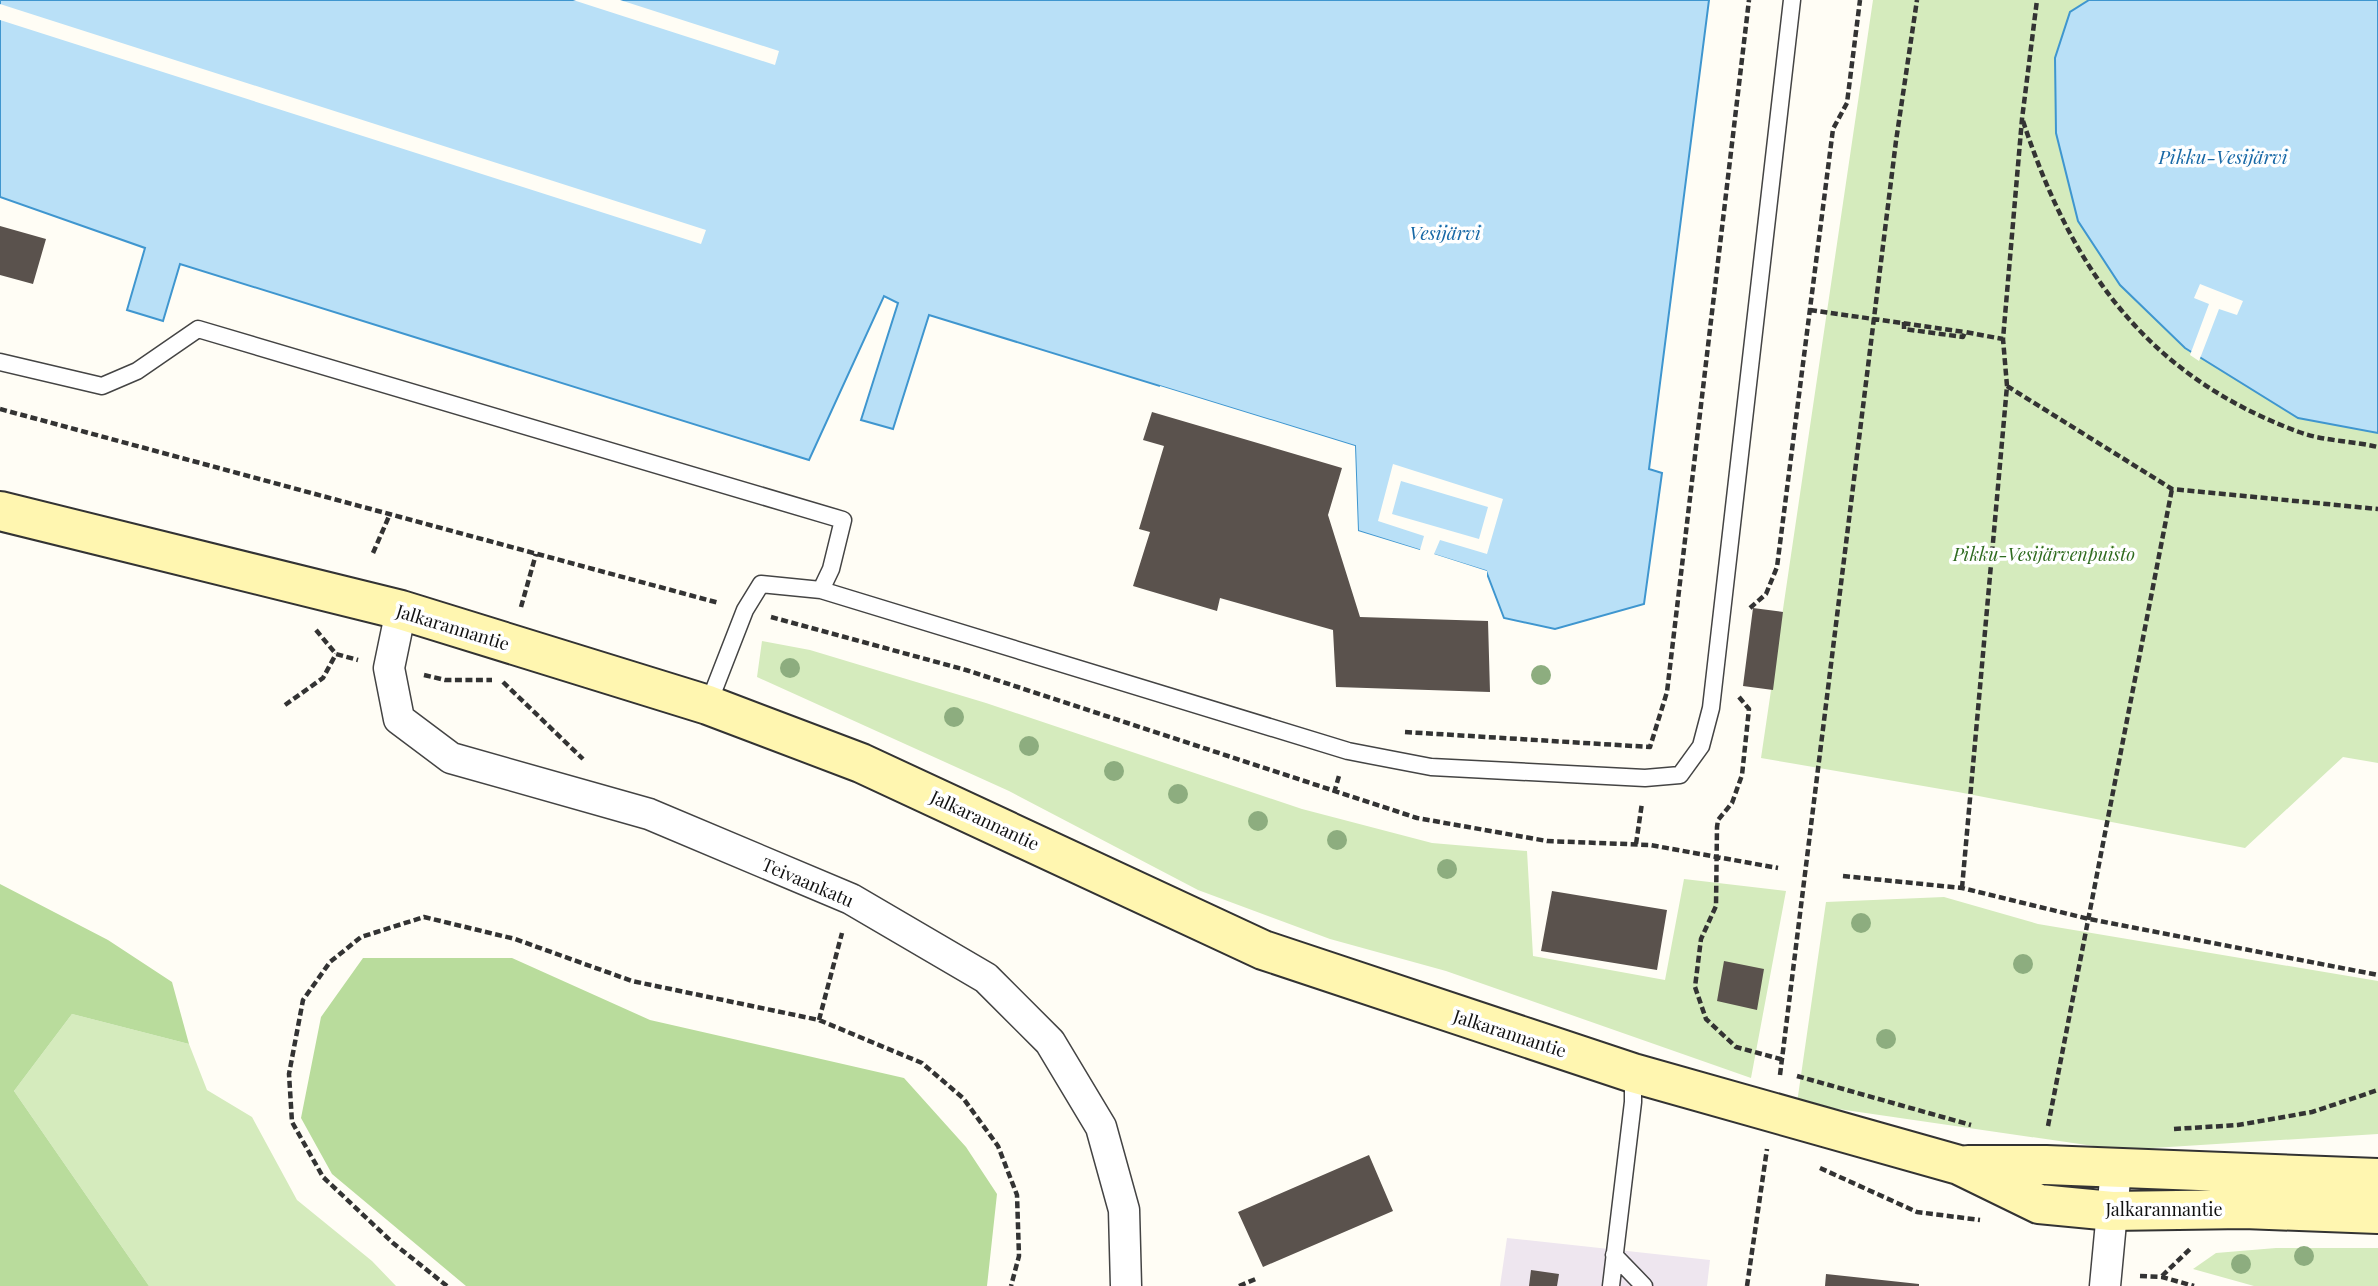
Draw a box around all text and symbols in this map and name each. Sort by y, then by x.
water label: Pikku-Vesijärvi [2158,143,2289,169]
water label: Vesijärvi [1409,219,1482,245]
park label: Pikku-Vesijärvenpuisto [1952,542,2135,566]
street label: Jalkarannantie [392,598,513,656]
street label: Jalkarannantie [926,784,1043,856]
street label: Teivaankatu [758,852,858,912]
street label: Jalkarannantie [1450,1003,1569,1063]
street label: Jalkarannantie [2104,1197,2223,1221]

